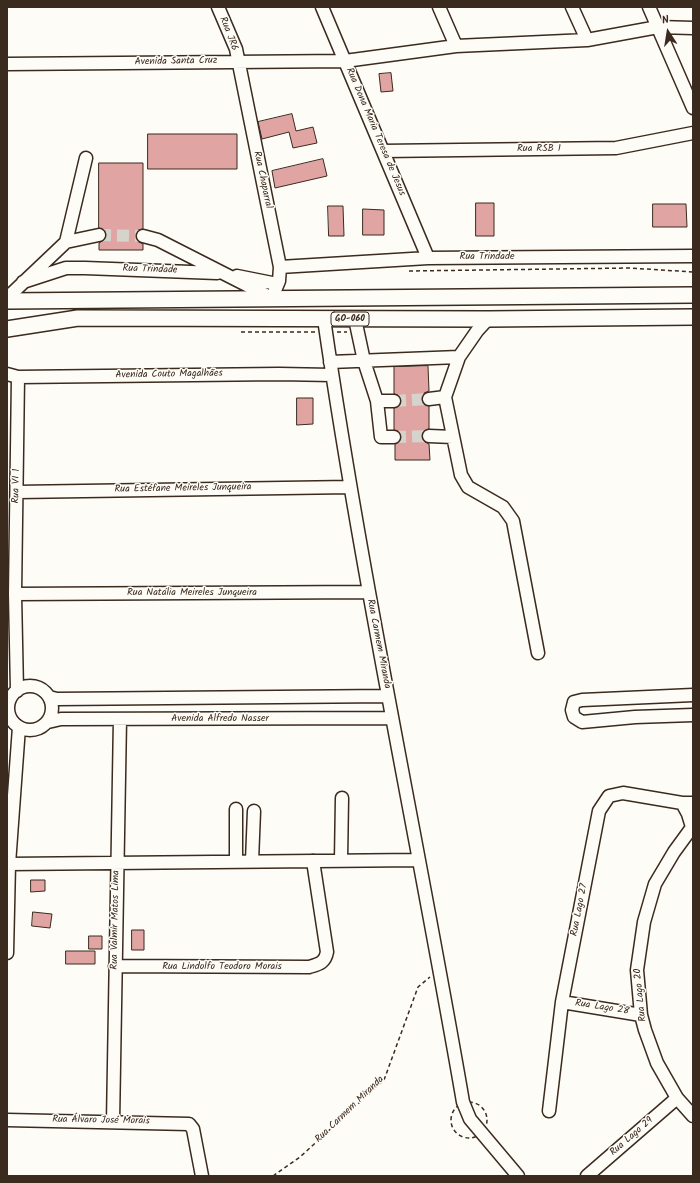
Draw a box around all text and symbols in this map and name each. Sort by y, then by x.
text: N [660,11,671,30]
north arrow [648,12,688,52]
street label: Rua JR6 [216,15,240,53]
street label: Avenida Santa Cruz [135,55,217,69]
street label: Rua Dona Maria Teresa de Jesus [343,66,407,198]
street label: Rua RSB 1 [517,143,561,155]
street label: Rua Chaparral [250,150,274,210]
street label: Rua Trindade [460,251,514,263]
street label: Rua Trindade [122,263,178,277]
road number: GO-060 [331,312,369,326]
street label: Avenida Couto Magalhães [115,368,223,382]
street label: Rua VI 1 [11,468,23,504]
street label: Rua Estéfane Meireles Junqueira [114,482,252,496]
street label: Rua Natália Meireles Junqueira [127,587,257,599]
street label: Rua Carmem Miranda [363,598,393,690]
street label: Avenida Alfredo Nasser [171,713,269,725]
street label: Rua Valmir Matos Lima [109,870,123,970]
street label: Rua Lago 27 [569,883,591,937]
street label: Rua Lindolfo Teodoro Morais [162,961,282,973]
street label: Rua Lago 20 [632,968,650,1022]
street label: Rua Lago 28 [574,998,630,1018]
street label: Rua Carmem Miranda [313,1074,387,1146]
street label: Rua Álvaro José Morais [52,1114,150,1128]
street label: Rua Lago 29 [608,1115,656,1159]

